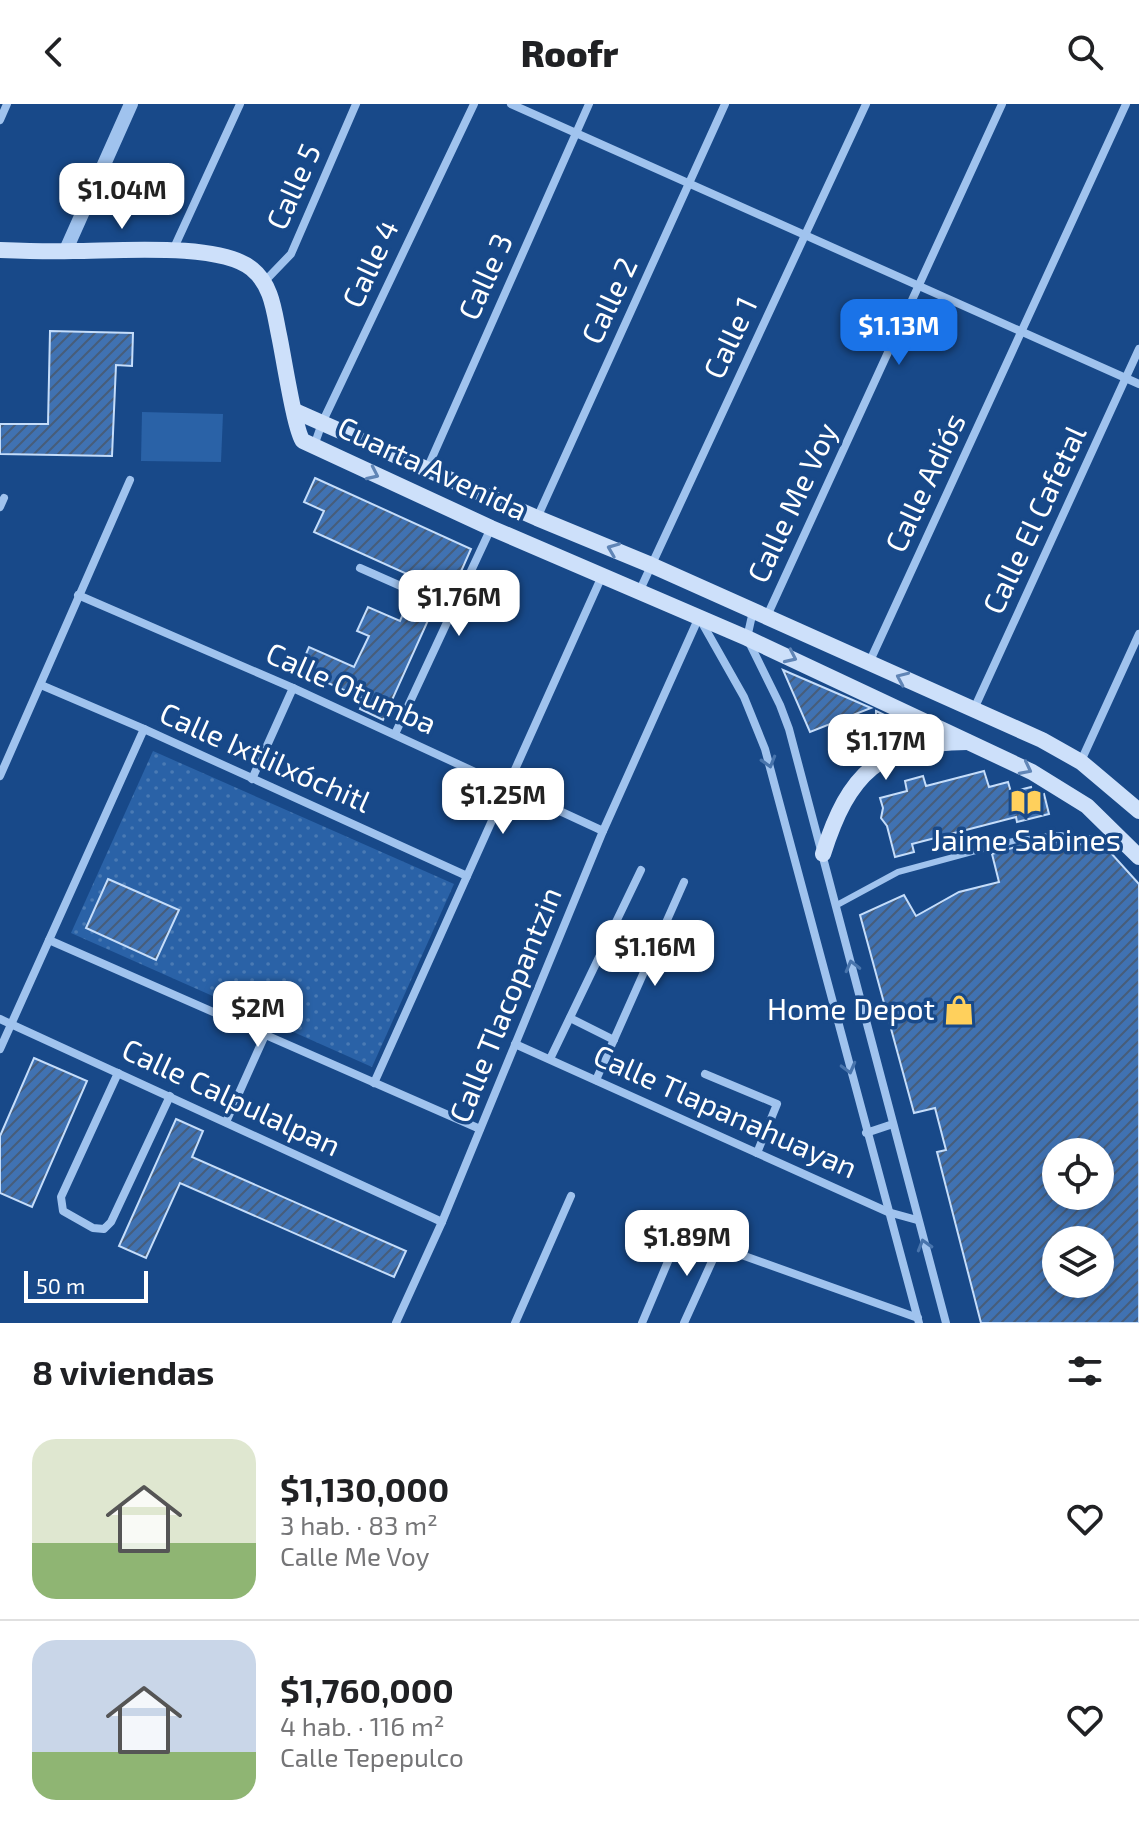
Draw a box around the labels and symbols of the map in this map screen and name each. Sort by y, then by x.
street label: Calle 5 [257,138,327,235]
pin: $1.04M [57,163,187,231]
street label: Calle 4 [333,214,405,313]
street label: Calle 3 [449,227,519,325]
street label: Calle 2 [573,251,644,349]
street label: Calle 1 [695,291,764,384]
pin: $1.13M [834,299,964,367]
street label: Calle Adiós [876,407,972,557]
street label: Cuarta Avenida [332,408,533,527]
street label: Calle Me Voy [738,416,844,588]
street label: Calle El Cafetal [974,419,1093,619]
one-way arrow [365,464,380,480]
one-way arrow [607,543,621,559]
pin: $1.76M [394,570,524,638]
street label: Calle Otumba [261,634,443,741]
one-way arrow [782,648,797,664]
one-way arrow [895,672,910,688]
street label: Calle Ixtlilxóchitl [155,694,377,819]
pin: $1.17M [821,714,951,782]
one-way arrow [760,755,776,769]
one-way arrow [1017,759,1032,774]
pin: $1.25M [438,768,568,836]
library icon: Jaime Sabines [1009,785,1043,819]
place label: Jaime Sabines [931,821,1121,857]
street label: Calle Tlacopantzin [441,881,568,1127]
pin: $1.16M [590,920,720,988]
one-way arrow [845,960,862,973]
pin: $2M [219,981,297,1049]
place label: Home Depot [767,990,935,1026]
shop icon: Home Depot [942,993,976,1027]
street label: Calle Calpulalpan [117,1030,347,1163]
street label: Calle Tlapanahuayan [588,1036,863,1185]
one-way arrow [840,1061,857,1075]
pin: $1.89M [622,1210,752,1278]
one-way arrow [917,1239,933,1253]
scale bar [24,1267,148,1303]

